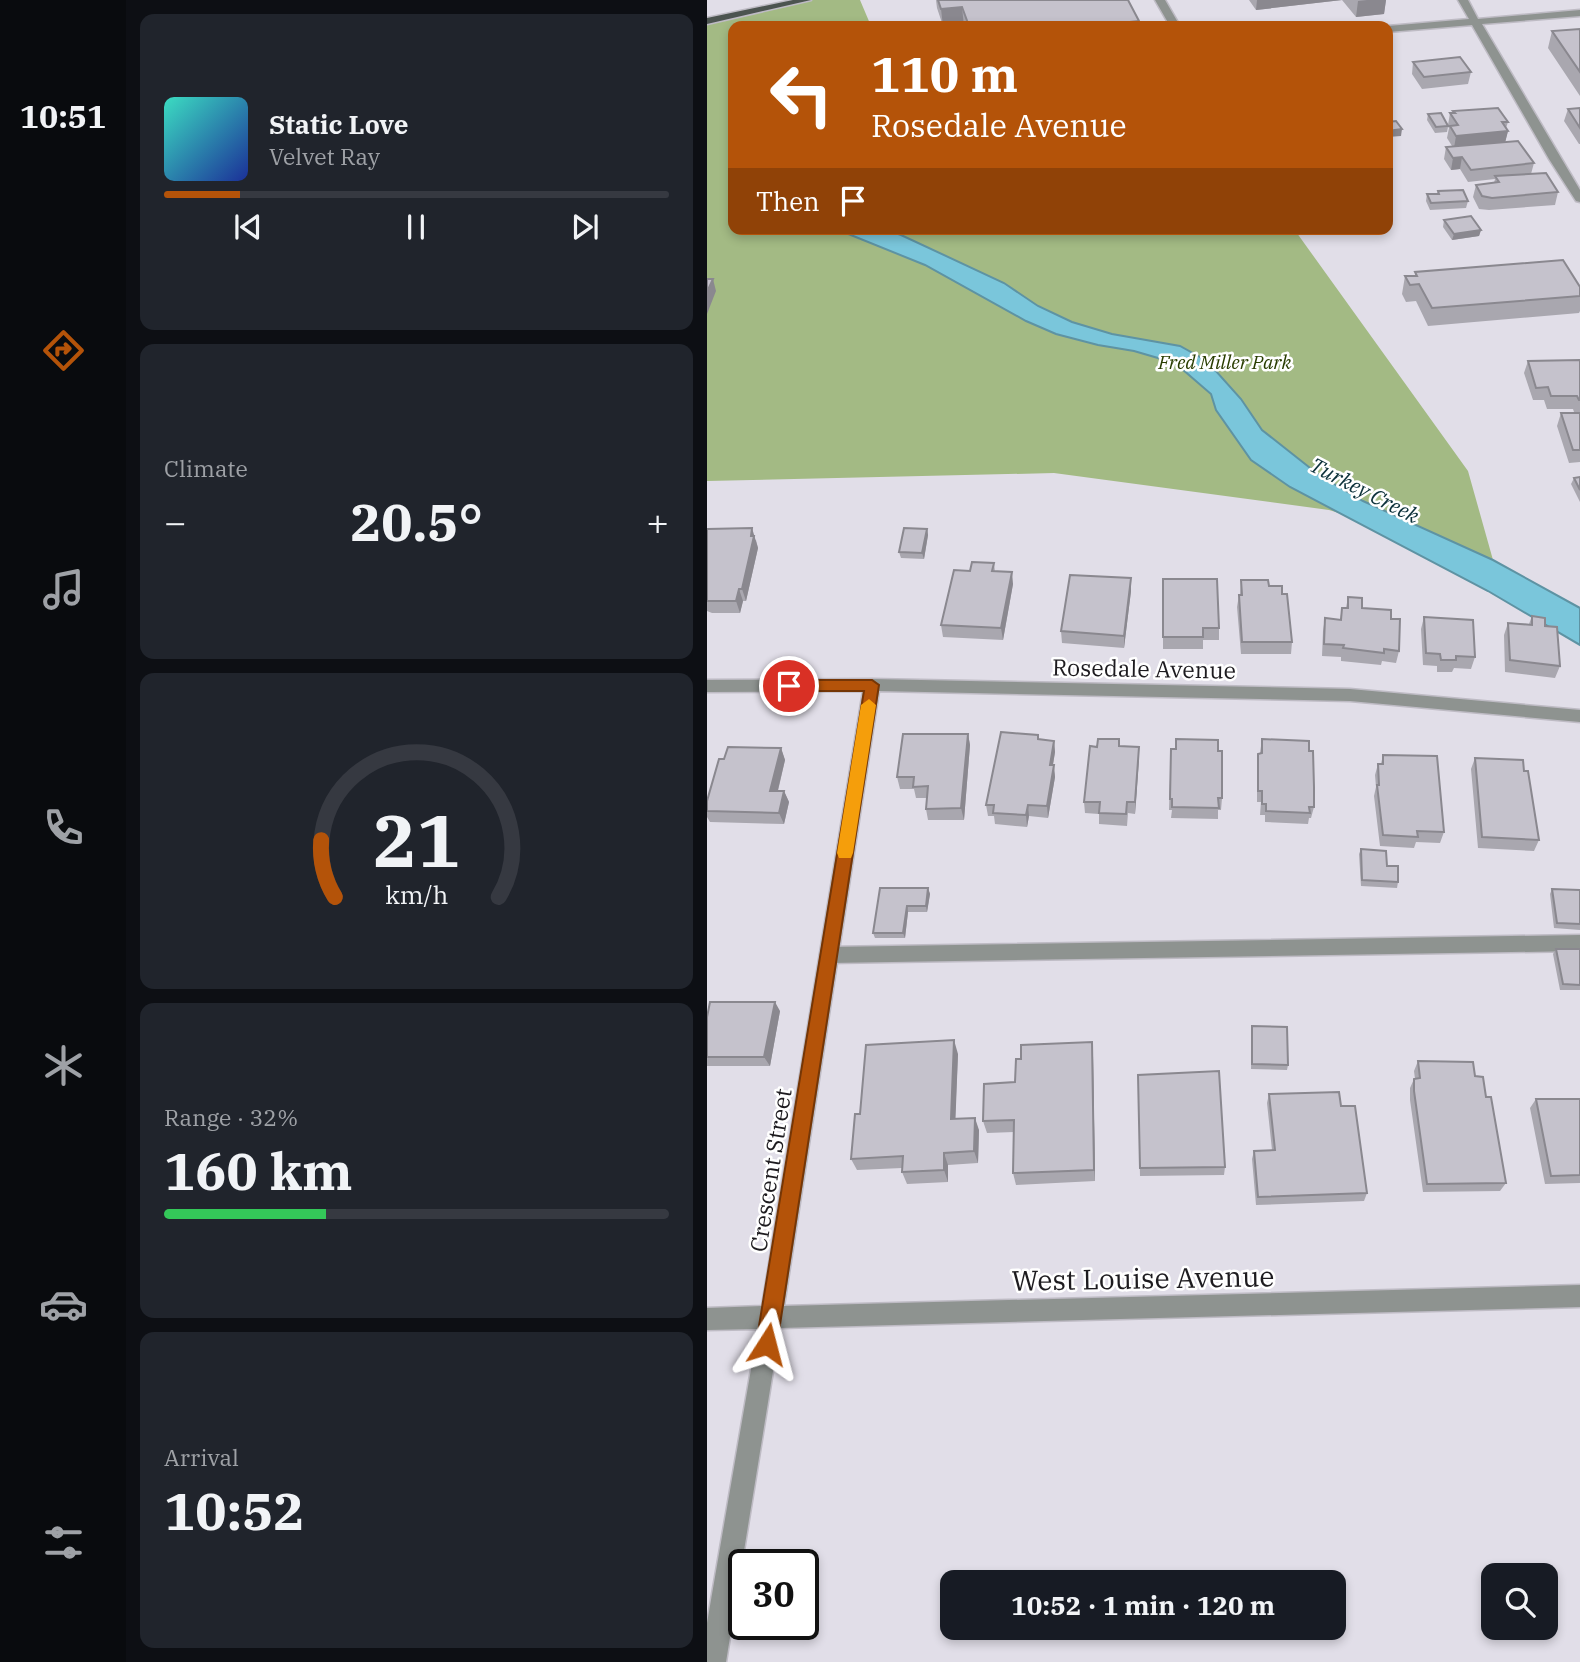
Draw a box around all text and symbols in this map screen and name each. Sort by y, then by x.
text: 110 m [871,42,1018,105]
icon: left [756,49,847,140]
text: 10:51 [20,95,106,137]
text: Rosedale Avenue [871,104,1127,146]
text: Static Love [269,107,408,141]
text: Velvet Ray [269,141,380,171]
icon: arrive [834,182,872,220]
text: Then [756,184,820,218]
icon: previous [229,208,267,246]
icon: pause [397,208,435,246]
icon: next [566,208,604,246]
icon: directions [39,326,88,375]
park label: Fred Miller Park [1157,350,1293,374]
water label: Turkey Creek [1306,451,1425,530]
text: Climate [164,453,248,483]
text: 20.5° [350,488,483,555]
text: − [164,497,187,546]
text: + [646,497,669,546]
icon: music [39,565,88,614]
street label: Rosedale Avenue [1052,651,1236,685]
pin [759,656,819,716]
icon: arrive [770,667,808,705]
text: 21 [373,792,460,887]
icon: phone [39,803,88,852]
text: km/h [385,878,448,911]
icon: climate [39,1041,88,1090]
street label: Crescent Street [742,1086,798,1254]
text: Range · 32% [164,1102,298,1132]
text: 160 km [164,1137,353,1204]
street label: West Louise Avenue [1011,1257,1275,1299]
icon: car [39,1280,88,1329]
position arrow [730,1307,804,1381]
text: Arrival [164,1442,239,1472]
text: 10:52 [164,1477,305,1544]
icon: filters [39,1518,88,1567]
speed limit sign: 30 [728,1549,819,1640]
map controls [1481,1563,1558,1640]
button: search [1481,1563,1558,1640]
text: 10:52 · 1 min · 120 m [1011,1588,1275,1622]

